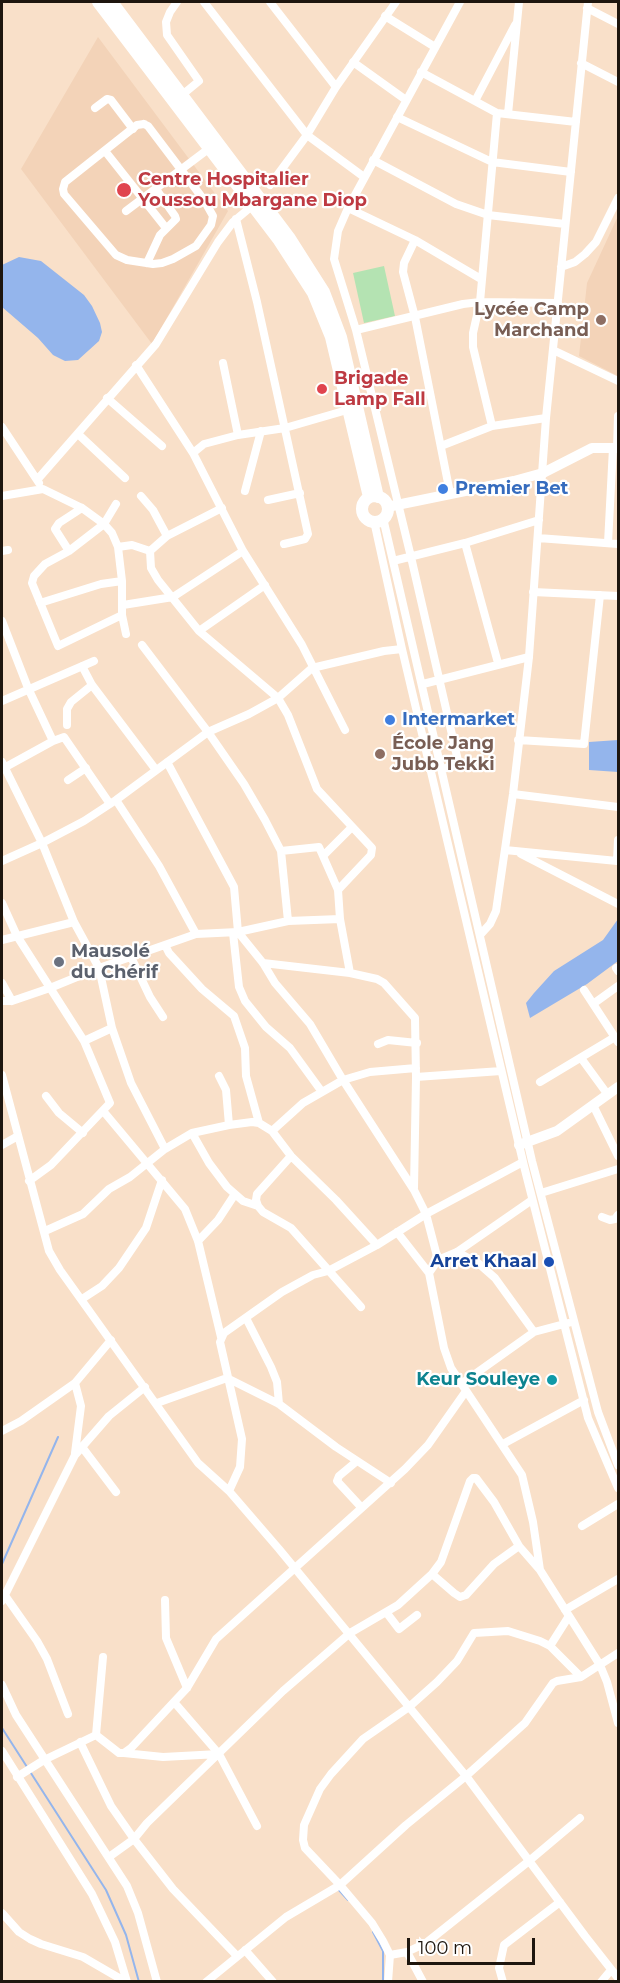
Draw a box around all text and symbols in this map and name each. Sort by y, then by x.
place label: Centre Hospitalier Youssou Mbargane Diop [138,169,367,212]
marker: Centre Hospitalier Youssou Mbargane Diop [115,181,133,199]
place label: Lycée Camp Marchand [474,299,589,342]
marker: Lycée Camp Marchand [594,313,608,327]
place label: Brigade Lamp Fall [334,368,426,410]
marker: Brigade Lamp Fall [315,382,329,396]
place label: Premier Bet [455,478,568,500]
marker: Premier Bet [436,482,450,496]
place label: Intermarket [402,709,515,731]
marker: Intermarket [383,713,397,727]
place label: École Jang Jubb Tekki [392,733,495,776]
marker: École Jang Jubb Tekki [373,747,387,761]
place label: Mausolé du Chérif [71,941,158,984]
marker: Mausolé du Chérif [52,955,66,969]
place label: Arret Khaal [430,1251,537,1273]
marker: Arret Khaal [542,1255,556,1269]
place label: Keur Souleye [416,1369,540,1391]
marker: Keur Souleye [545,1373,559,1387]
scale bar [410,1926,538,1964]
text: 100 m [418,1937,472,1959]

